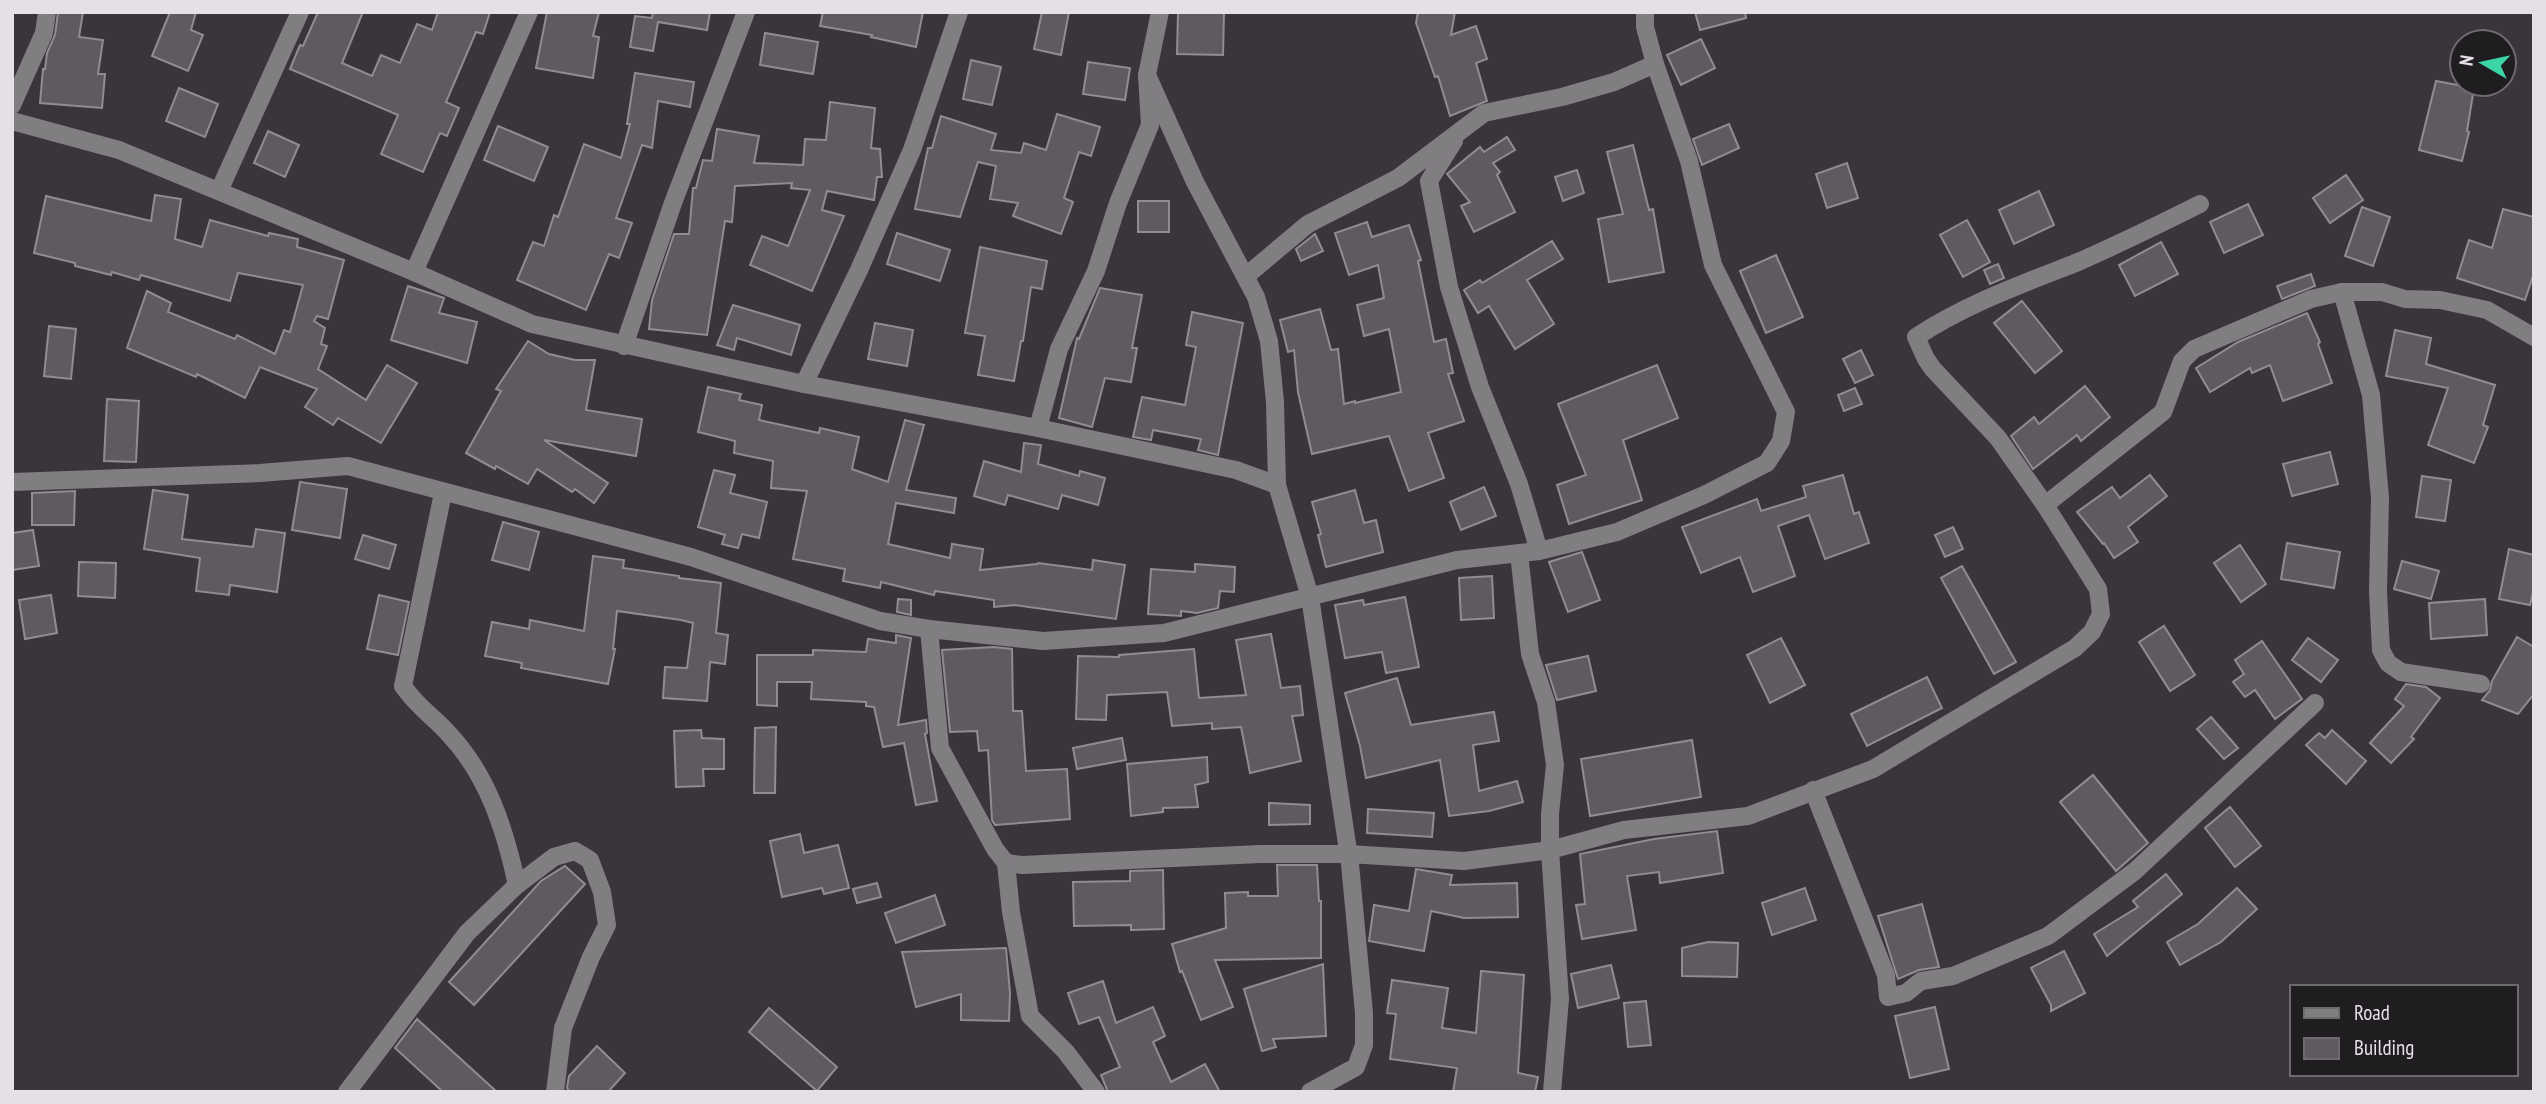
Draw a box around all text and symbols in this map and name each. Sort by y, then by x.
north arrow [2448,28,2518,98]
text: N [2454,53,2479,67]
legend [2290,985,2518,1076]
text: Road [2354,999,2390,1026]
text: Building [2354,1034,2414,1061]

